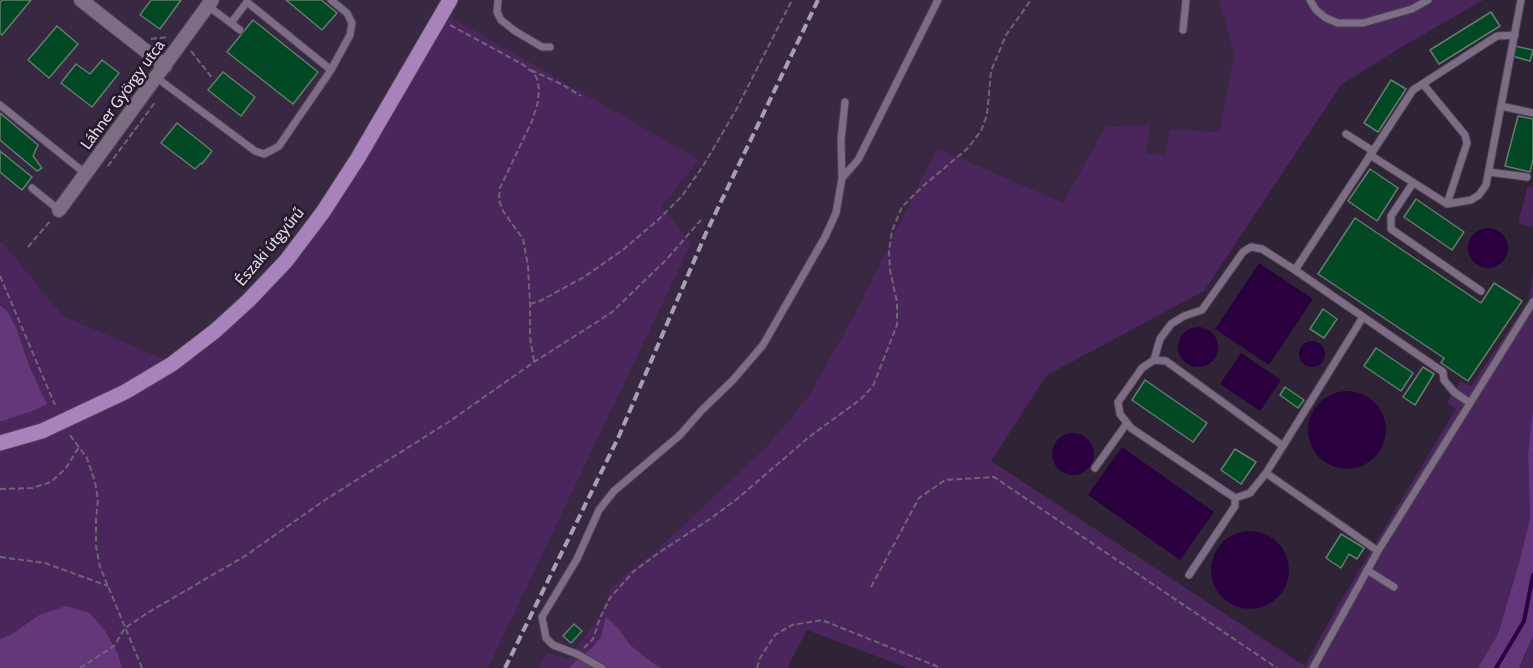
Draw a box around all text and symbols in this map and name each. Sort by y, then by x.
street label: Láhner György utca [77,36,169,154]
street label: Északi útgyűrű [232,204,308,290]

